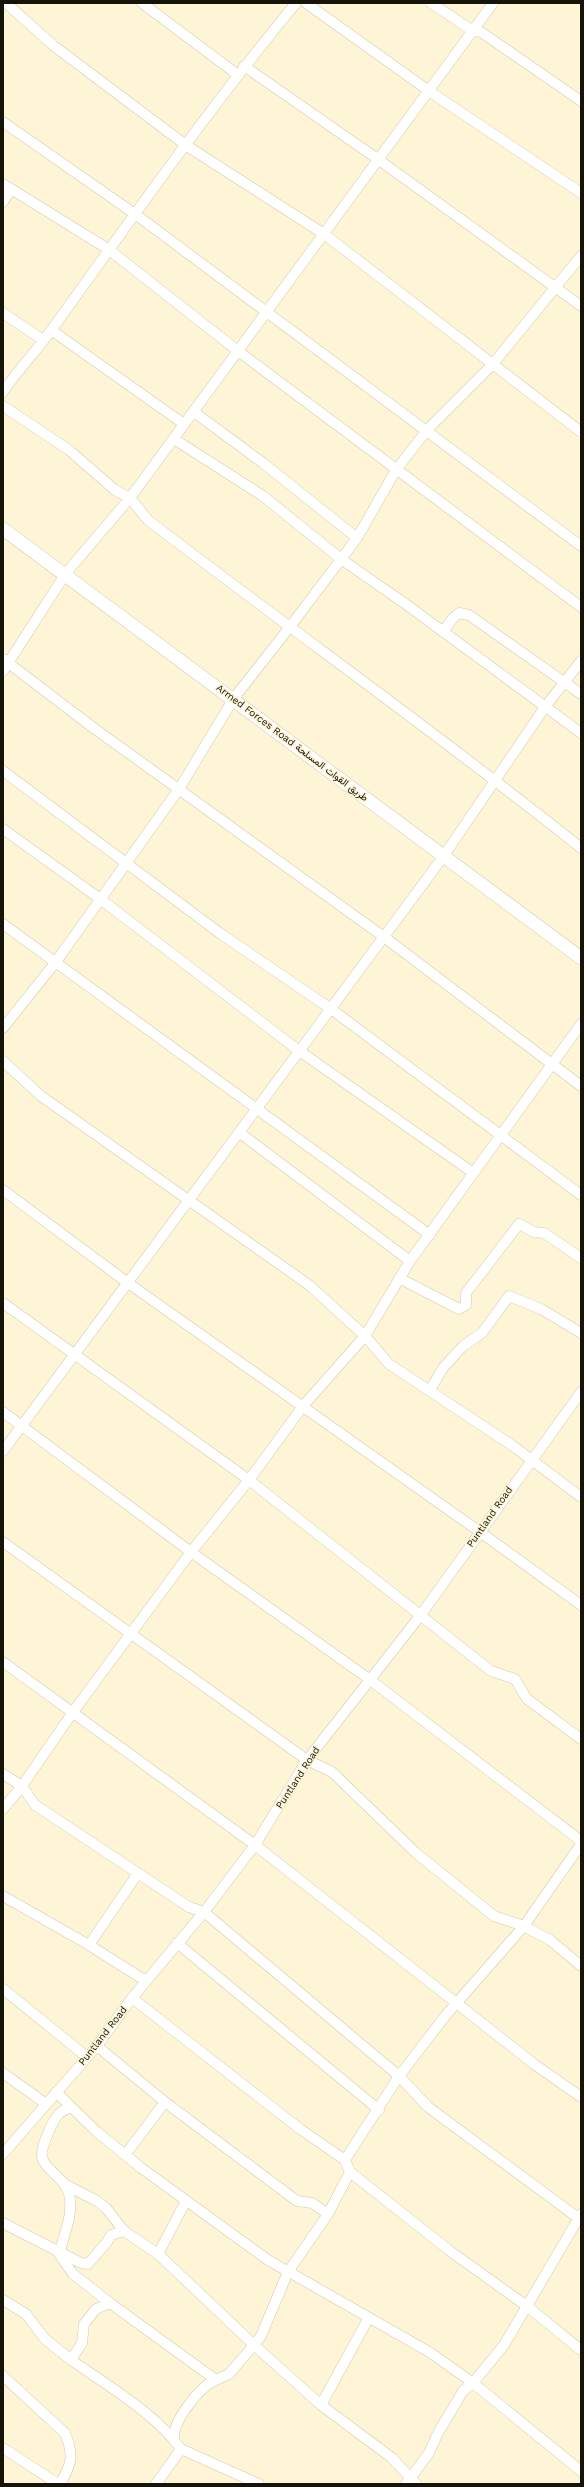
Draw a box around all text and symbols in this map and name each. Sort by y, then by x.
street label: Armed Forces Road طريق القوات المسلحة [214,682,370,804]
street label: Puntland Road [465,1484,515,1550]
street label: Puntland Road [273,1745,323,1811]
street label: Puntland Road [76,2004,130,2068]

